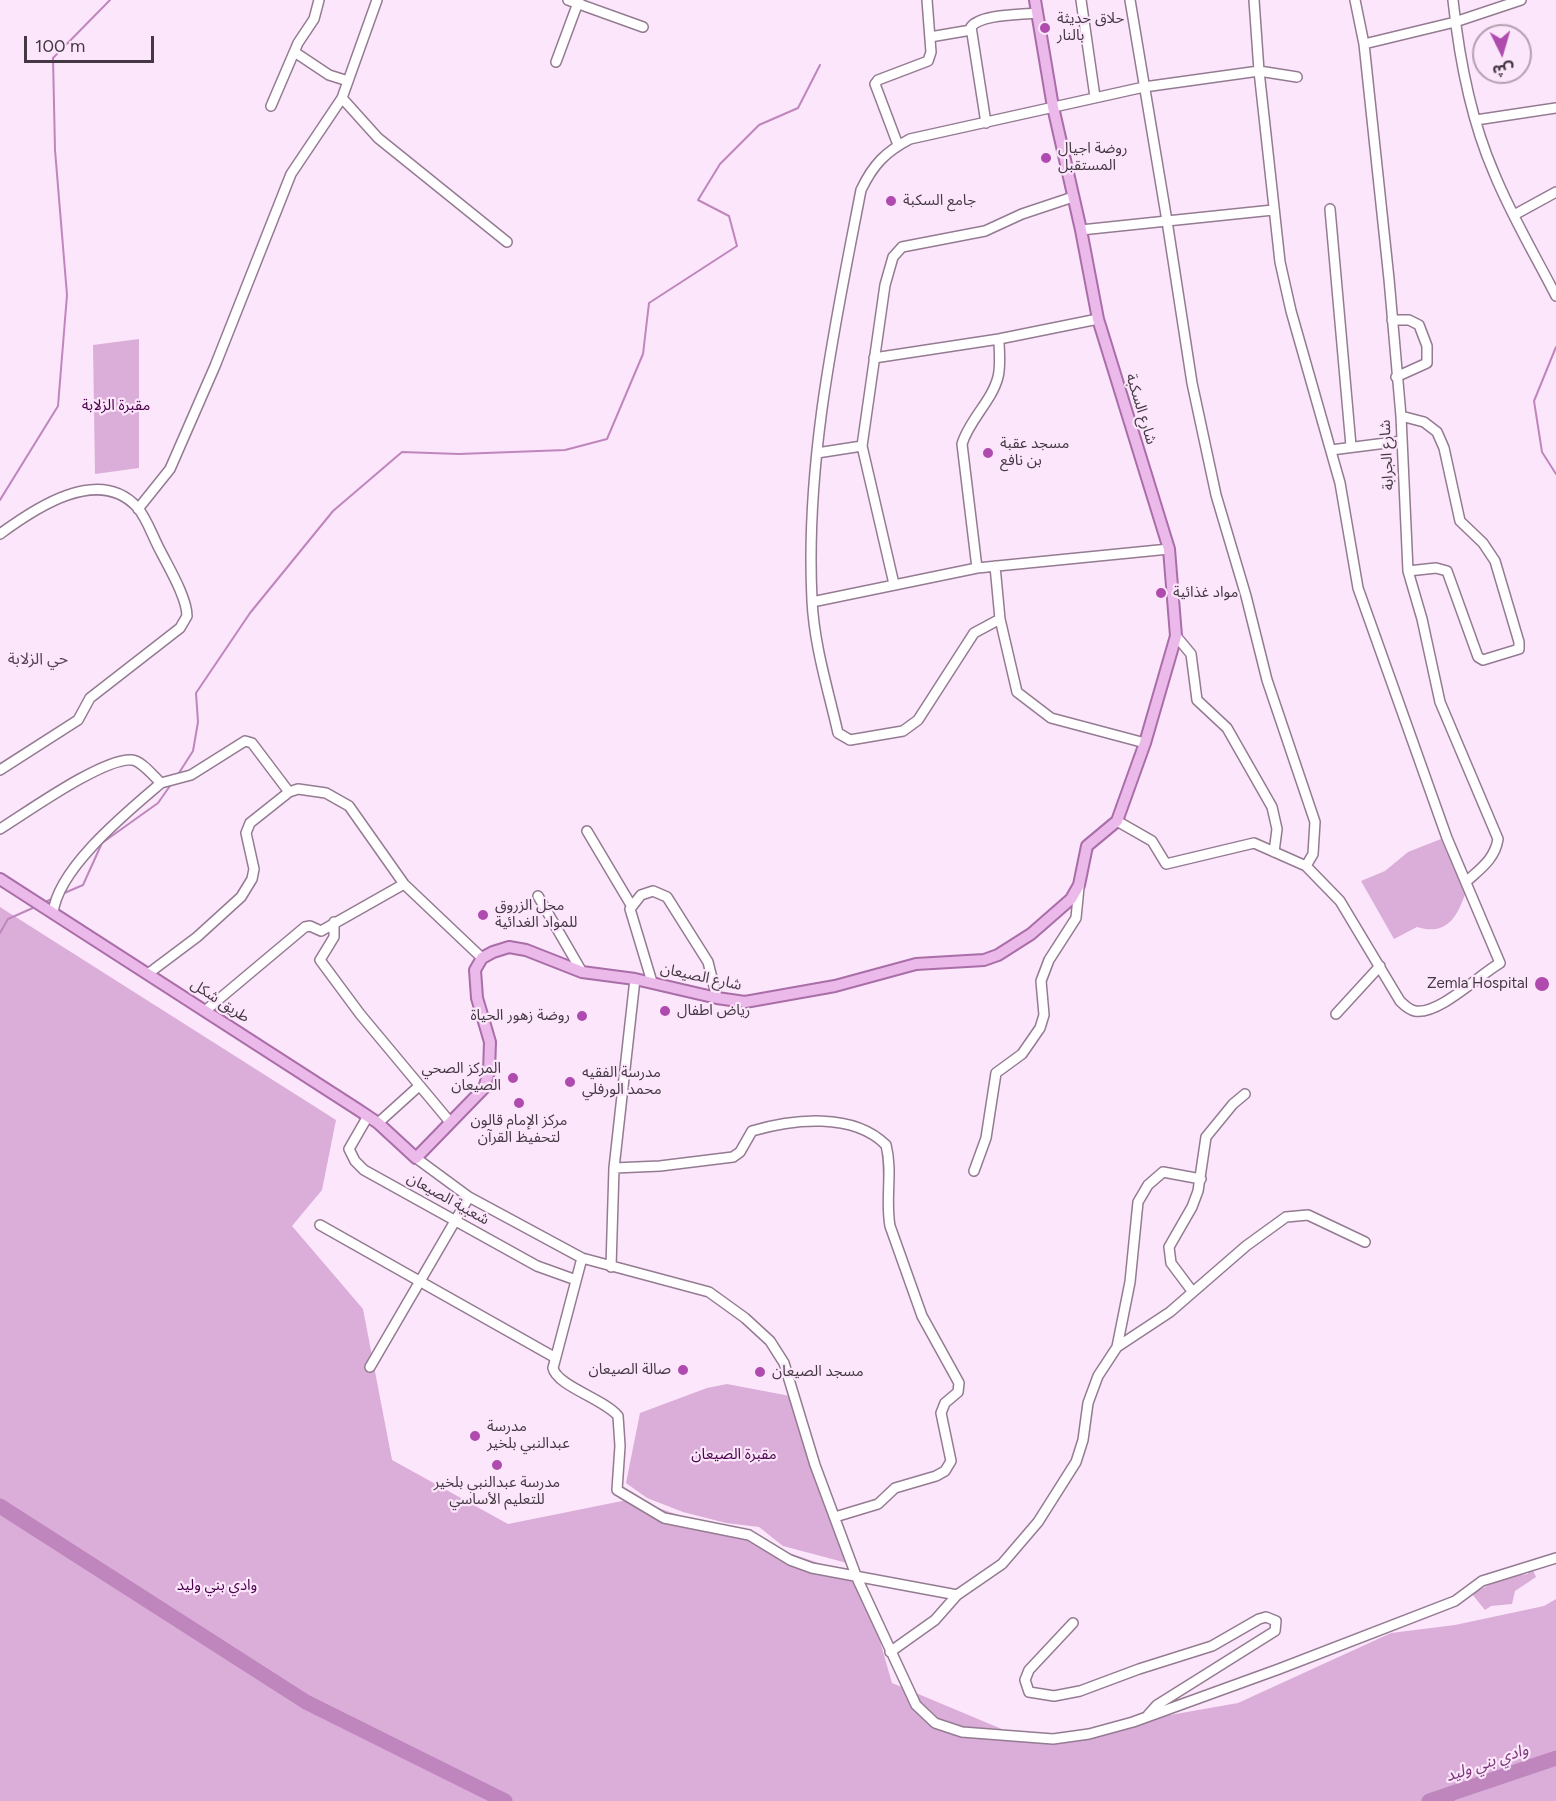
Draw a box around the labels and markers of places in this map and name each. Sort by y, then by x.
place label: حلاق حديثة بالنار [1057,10,1124,45]
marker: حلاق حديثة بالنار [1038,21,1052,35]
place label: روضة اجيال المستقبل [1058,140,1128,175]
marker: روضة اجيال المستقبل [1039,151,1053,165]
place label: جامع السكبة [903,192,976,210]
marker: جامع السكبة [884,194,898,208]
place label: مسجد عقبة بن نافع [1000,435,1069,470]
marker: مسجد عقبة بن نافع [981,446,995,460]
place label: مواد غذائية [1173,584,1238,602]
marker: مواد غذائية [1154,586,1168,600]
place label: محل الزروق للمواد الغدائية [495,897,577,932]
marker: محل الزروق للمواد الغدائية [476,908,490,922]
place label: Zemla Hospital [1427,975,1528,993]
marker: Zemla Hospital [1533,975,1551,993]
place label: رياض اطفال [677,1002,750,1020]
marker: رياض اطفال [658,1004,672,1018]
place label: روضة زهور الحياة [470,1007,570,1025]
marker: روضة زهور الحياة [575,1009,589,1023]
place label: المركز الصحي الصيعان [421,1060,501,1095]
place label: مدرسة الفقيه محمد الورفلي [582,1064,662,1099]
marker: المركز الصحي الصيعان [506,1071,520,1085]
marker: مدرسة الفقيه محمد الورفلي [563,1075,577,1089]
marker: مركز الإمام قالون لتحفيظ القرآن [512,1096,526,1110]
place label: مركز الإمام قالون لتحفيظ القرآن [471,1112,567,1147]
place label: صالة الصيعان [588,1361,671,1379]
marker: صالة الصيعان [676,1363,690,1377]
place label: مسجد الصيعان [772,1363,864,1381]
marker: مسجد الصيعان [753,1365,767,1379]
place label: مدرسة عبدالنبي بلخير [487,1418,570,1453]
marker: مدرسة عبدالنبي بلخير [468,1429,482,1443]
marker: مدرسة عبدالنبي بلخير للتعليم الأساسي [490,1458,504,1472]
place label: مدرسة عبدالنبي بلخير للتعليم الأساسي [434,1474,560,1509]

